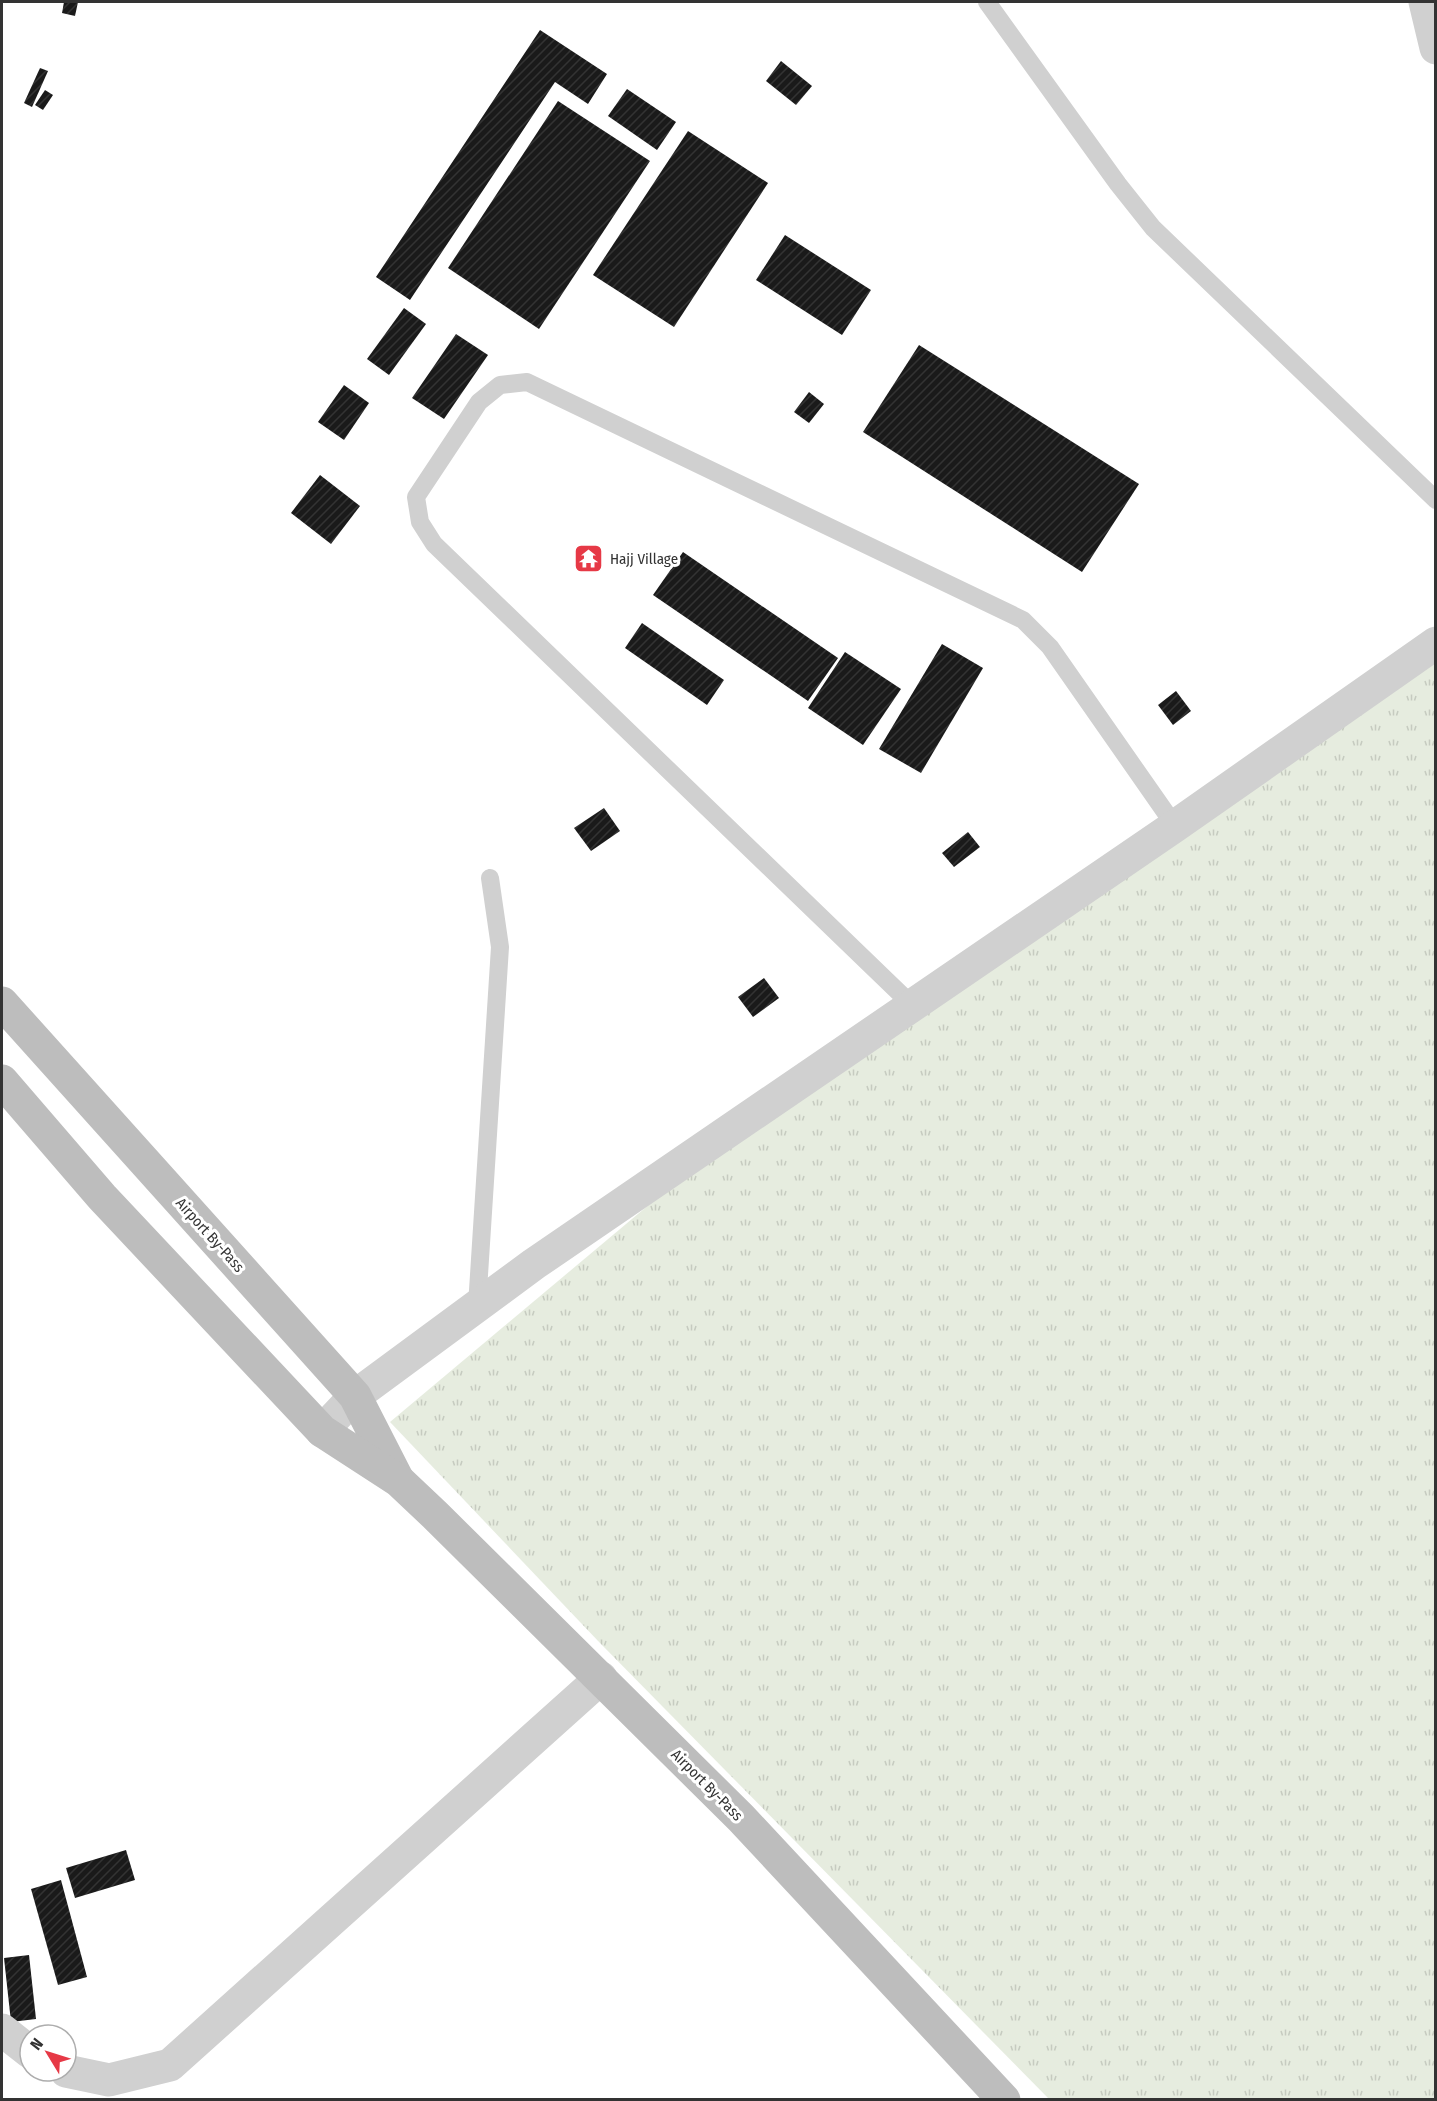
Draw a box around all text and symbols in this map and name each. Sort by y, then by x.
temple icon: Hajj Village [573,543,605,575]
place label: Hajj Village [610,550,678,568]
street label: Airport By-Pass [172,1194,248,1276]
street label: Airport By-Pass [668,1746,746,1824]
north arrow [18,2023,78,2083]
text: N [26,2034,47,2054]

